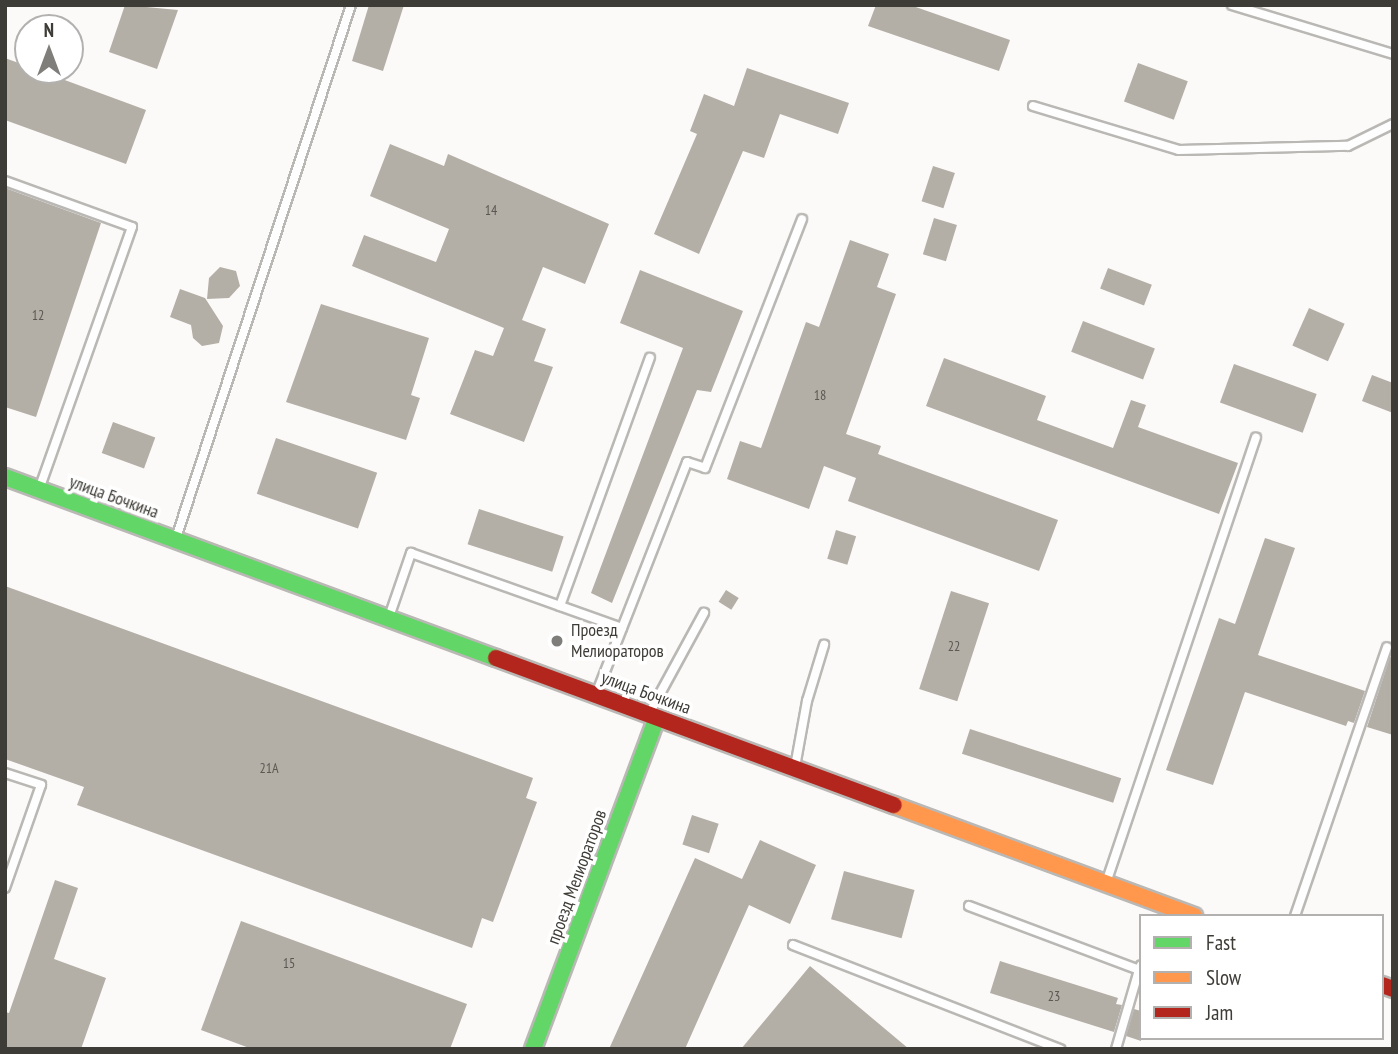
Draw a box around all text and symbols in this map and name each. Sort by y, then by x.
north arrow [14,14,84,84]
text: N [44,18,54,42]
house number: 14 [485,202,497,218]
house number: 12 [32,307,44,323]
house number: 18 [814,387,826,403]
street label: улица Бочкина [66,471,162,523]
place label: Проезд Мелиораторов [571,620,664,662]
marker: Проезд Мелиораторов [549,633,565,649]
house number: 22 [948,638,960,654]
street label: улица Бочкина [598,667,694,719]
house number: 21А [259,760,279,776]
street label: проезд Мелиораторов [543,807,611,947]
legend [1139,914,1384,1040]
text: Fast [1206,929,1236,956]
house number: 15 [283,955,295,971]
text: Slow [1206,964,1241,991]
house number: 23 [1048,988,1060,1004]
text: Jam [1206,999,1233,1026]

